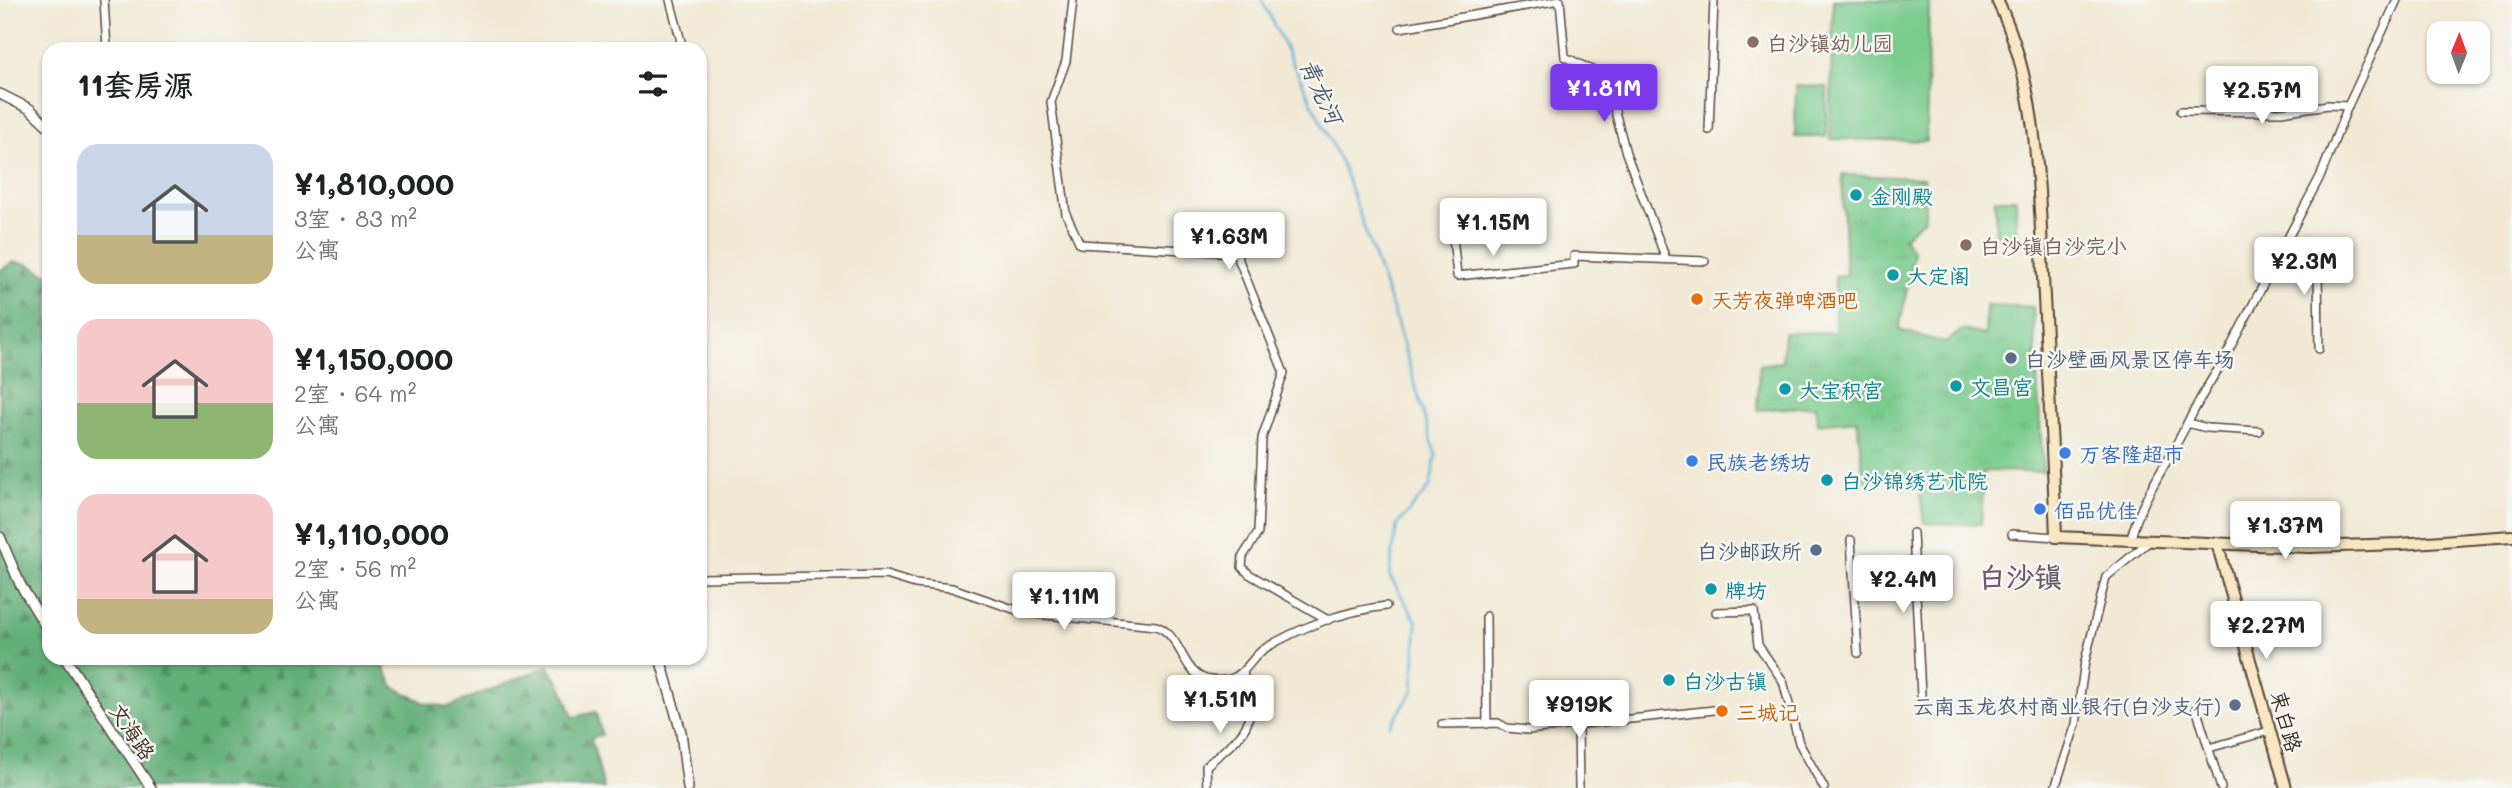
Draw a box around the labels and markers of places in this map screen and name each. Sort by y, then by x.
place label: 白沙镇幼儿园 [1767,29,1893,56]
marker: 白沙镇幼儿园 [1745,34,1761,50]
pin: ¥1.81M [1547,64,1661,124]
pin: ¥2.57M [2205,66,2319,126]
place label: 金刚殿 [1870,182,1933,209]
marker: 金刚殿 [1848,187,1864,203]
pin: ¥1.15M [1436,198,1550,258]
pin: ¥1.63M [1172,212,1286,272]
place label: 白沙镇白沙完小 [1980,232,2127,259]
marker: 白沙镇白沙完小 [1958,237,1974,253]
pin: ¥2.3M [2255,238,2353,297]
place label: 大定阁 [1907,262,1970,289]
marker: 大定阁 [1885,267,1901,283]
place label: 天芳夜弹啤酒吧 [1711,286,1858,313]
marker: 天芳夜弹啤酒吧 [1689,291,1705,307]
place label: 白沙壁画风景区停车场 [2025,345,2235,372]
marker: 白沙壁画风景区停车场 [2003,350,2019,366]
place label: 文昌宫 [1970,373,2033,400]
place label: 大宝积宫 [1799,376,1883,403]
marker: 文昌宫 [1948,378,1964,394]
marker: 大宝积宫 [1777,381,1793,397]
place label: 万客隆超市 [2079,440,2184,467]
marker: 万客隆超市 [2057,445,2073,461]
place label: 民族老绣坊 [1706,448,1811,475]
marker: 民族老绣坊 [1684,453,1700,469]
place label: 白沙锦绣艺术院 [1841,467,1988,494]
marker: 白沙锦绣艺术院 [1819,472,1835,488]
place label: 佰品优佳 [2054,496,2138,523]
marker: 佰品优佳 [2032,501,2048,517]
pin: ¥1.37M [2228,502,2342,561]
place label: 白沙邮政所 [1697,537,1802,564]
marker: 白沙邮政所 [1808,542,1824,558]
pin: ¥2.4M [1854,556,1952,615]
pin: ¥1.11M [1007,572,1121,632]
place label: 牌坊 [1725,576,1767,603]
marker: 牌坊 [1703,581,1719,597]
pin: ¥2.27M [2209,602,2323,661]
place label: 白沙古镇 [1683,667,1767,694]
marker: 白沙古镇 [1661,672,1677,688]
pin: ¥1.51M [1163,676,1277,735]
pin: ¥919K [1530,680,1628,740]
place label: 云南玉龙农村商业银行(白沙支行) [1913,692,2221,719]
marker: 云南玉龙农村商业银行(白沙支行) [2227,697,2243,713]
place label: 三城记 [1736,698,1799,725]
marker: 三城记 [1714,703,1730,719]

